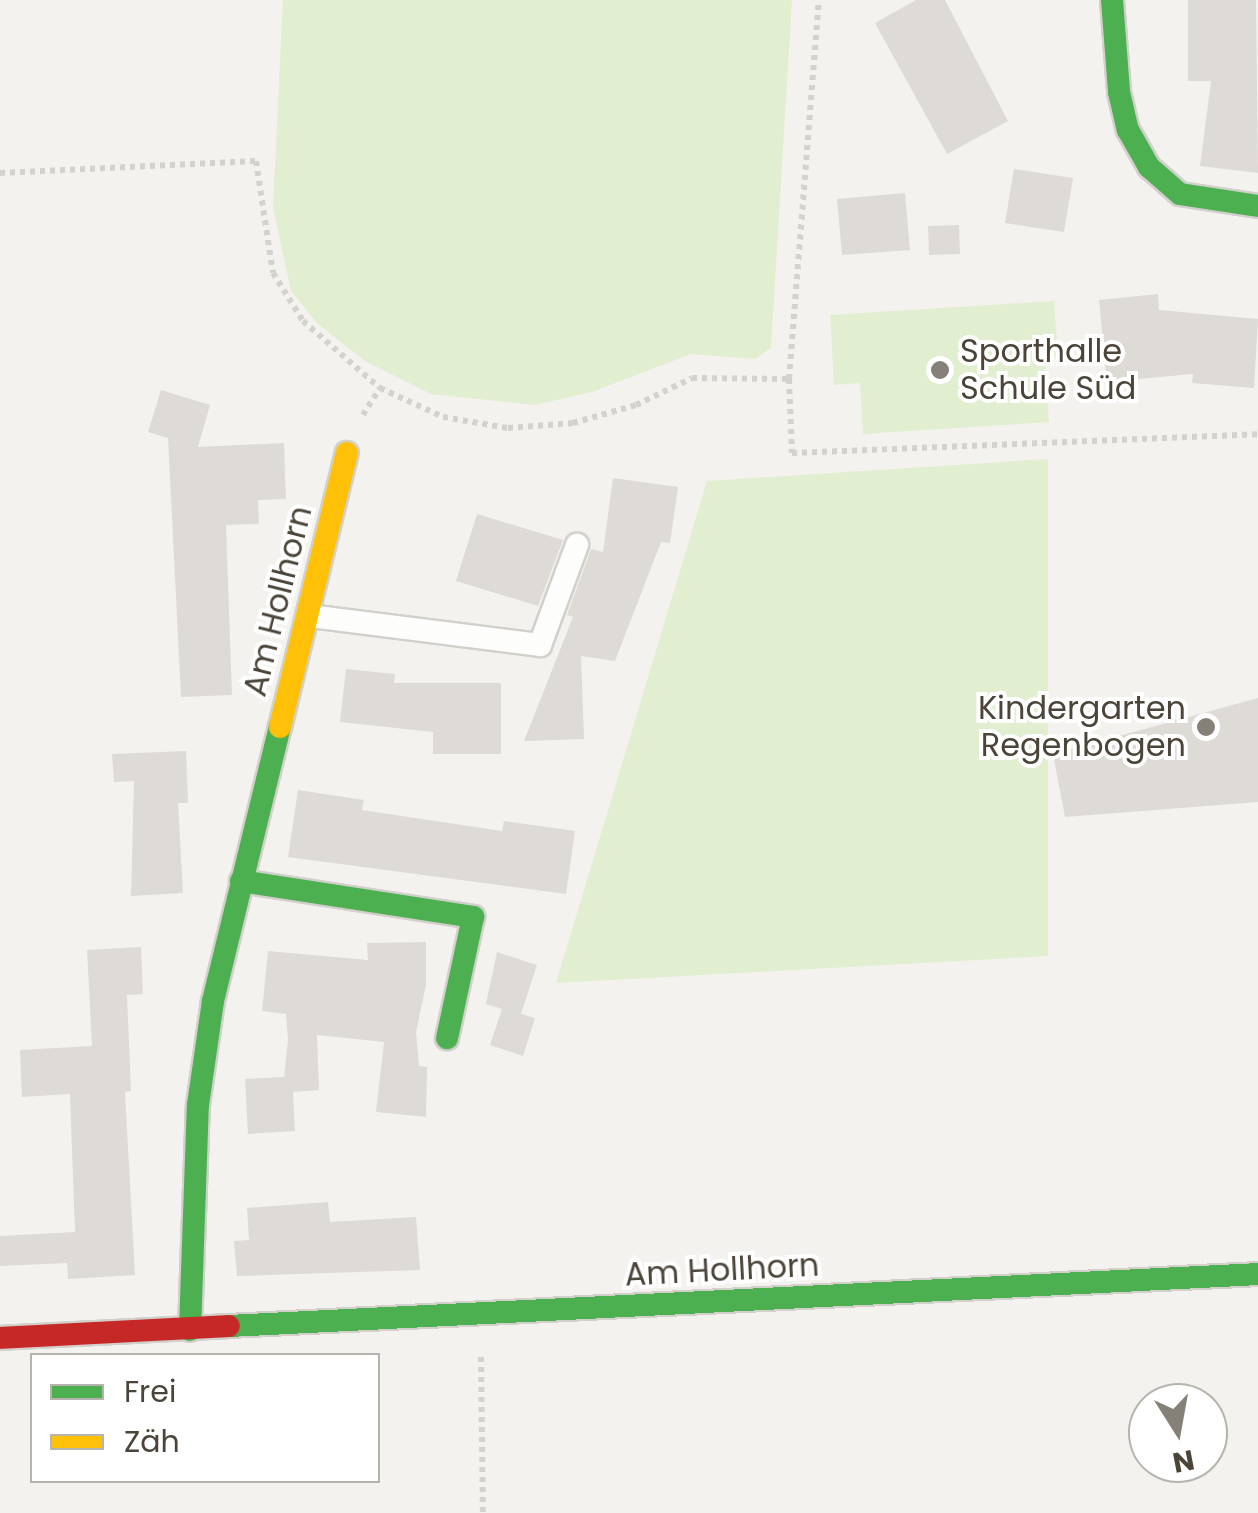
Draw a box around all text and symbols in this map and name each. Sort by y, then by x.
place label: Sporthalle Schule Süd [960,333,1136,408]
marker: Sporthalle Schule Süd [929,359,951,381]
street label: Am Hollhorn [236,502,320,700]
place label: Kindergarten Regenbogen [978,690,1186,765]
marker: Kindergarten Regenbogen [1195,716,1217,738]
street label: Am Hollhorn [624,1246,820,1294]
legend [30,1353,380,1483]
text: Frei [124,1370,176,1413]
north arrow [1128,1383,1228,1483]
text: Zäh [124,1420,180,1463]
text: N [1169,1440,1197,1482]

